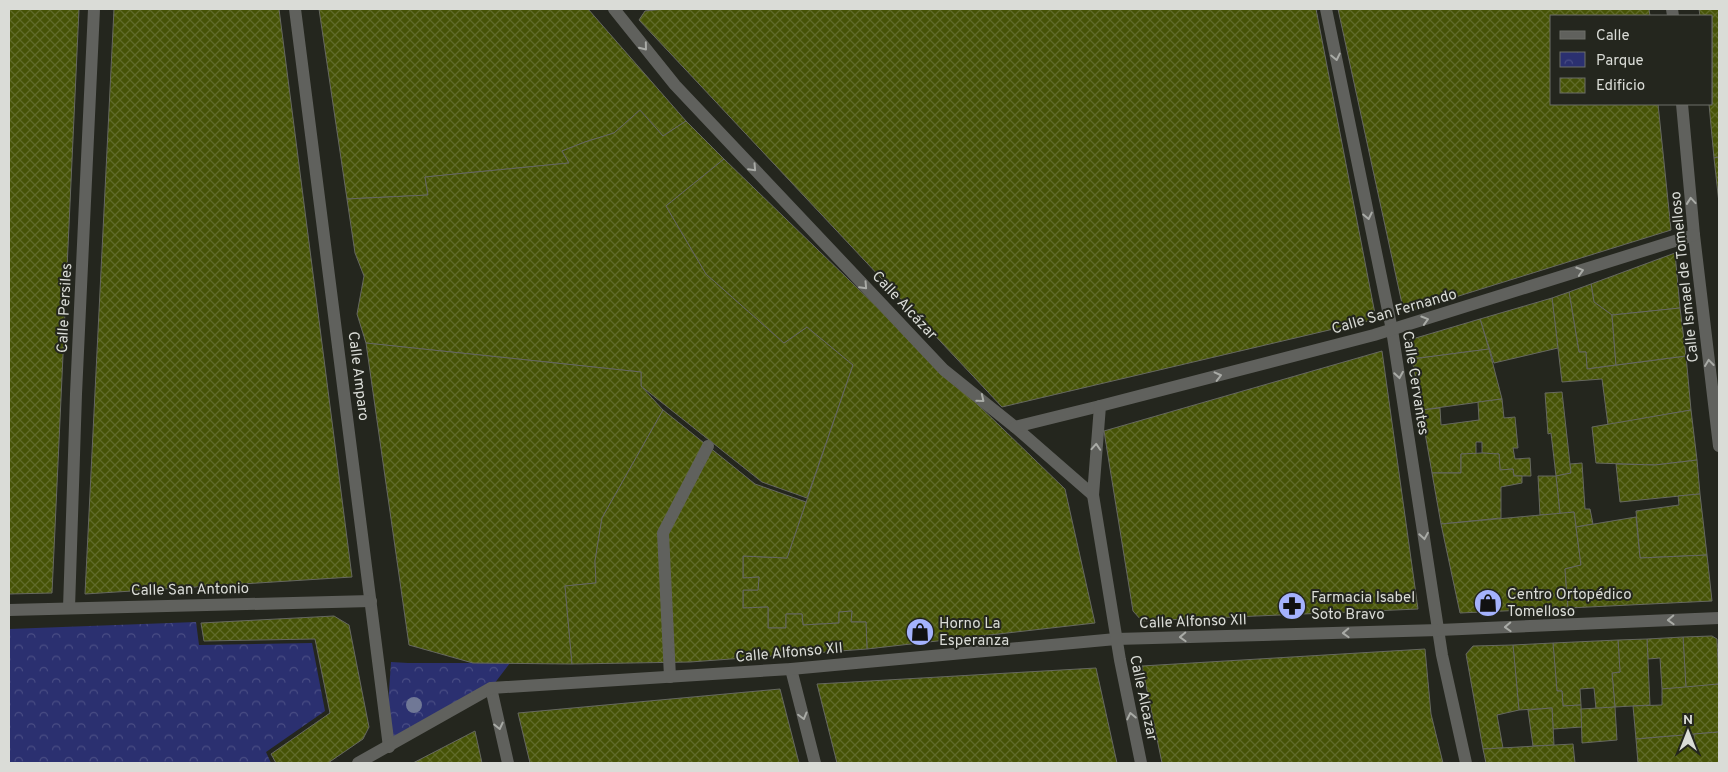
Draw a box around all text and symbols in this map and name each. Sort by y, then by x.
legend [1550,15,1713,105]
text: Calle [1596,27,1630,46]
one-way arrow [639,41,647,50]
one-way arrow [1330,52,1340,61]
text: Parque [1596,52,1644,71]
text: Edificio [1596,77,1645,96]
one-way arrow [747,162,756,171]
street label: Calle Ismael de Tomelloso [1667,190,1704,363]
one-way arrow [1686,197,1697,205]
one-way arrow [1362,211,1373,220]
street label: Calle Persiles [54,263,77,354]
one-way arrow [1575,266,1584,276]
street label: Calle Alcázar [867,268,941,345]
one-way arrow [858,280,867,289]
street label: Calle San Fernando [1330,285,1459,339]
one-way arrow [1420,315,1429,325]
street label: Calle Amparo [343,330,372,422]
street label: Calle Cervantes [1397,330,1432,437]
one-way arrow [1704,358,1715,366]
one-way arrow [1213,371,1222,382]
one-way arrow [1393,371,1403,380]
one-way arrow [975,394,984,403]
one-way arrow [1091,442,1102,450]
one-way arrow [1418,531,1428,540]
street label: Calle San Antonio [131,580,249,601]
place label: Centro Ortopédico Tomelloso [1507,586,1632,622]
shop icon: Centro Ortopédico Tomelloso [1473,588,1503,618]
place label: Farmacia Isabel Soto Bravo [1311,589,1415,625]
pharmacy icon: Farmacia Isabel Soto Bravo [1277,591,1307,621]
street label: Calle Alfonso XII [1139,611,1247,634]
place label: Horno La Esperanza [939,615,1009,651]
one-way arrow [1666,615,1674,626]
shop icon: Horno La Esperanza [905,617,935,647]
one-way arrow [1504,622,1512,632]
one-way arrow [1342,627,1350,638]
one-way arrow [1179,632,1187,643]
street label: Calle Alfonso XII [735,639,844,668]
street label: Calle Alcazar [1124,654,1161,743]
north arrow [1663,707,1713,757]
one-way arrow [1126,711,1137,720]
one-way arrow [797,712,808,721]
text: N [1683,712,1693,729]
one-way arrow [493,721,504,730]

